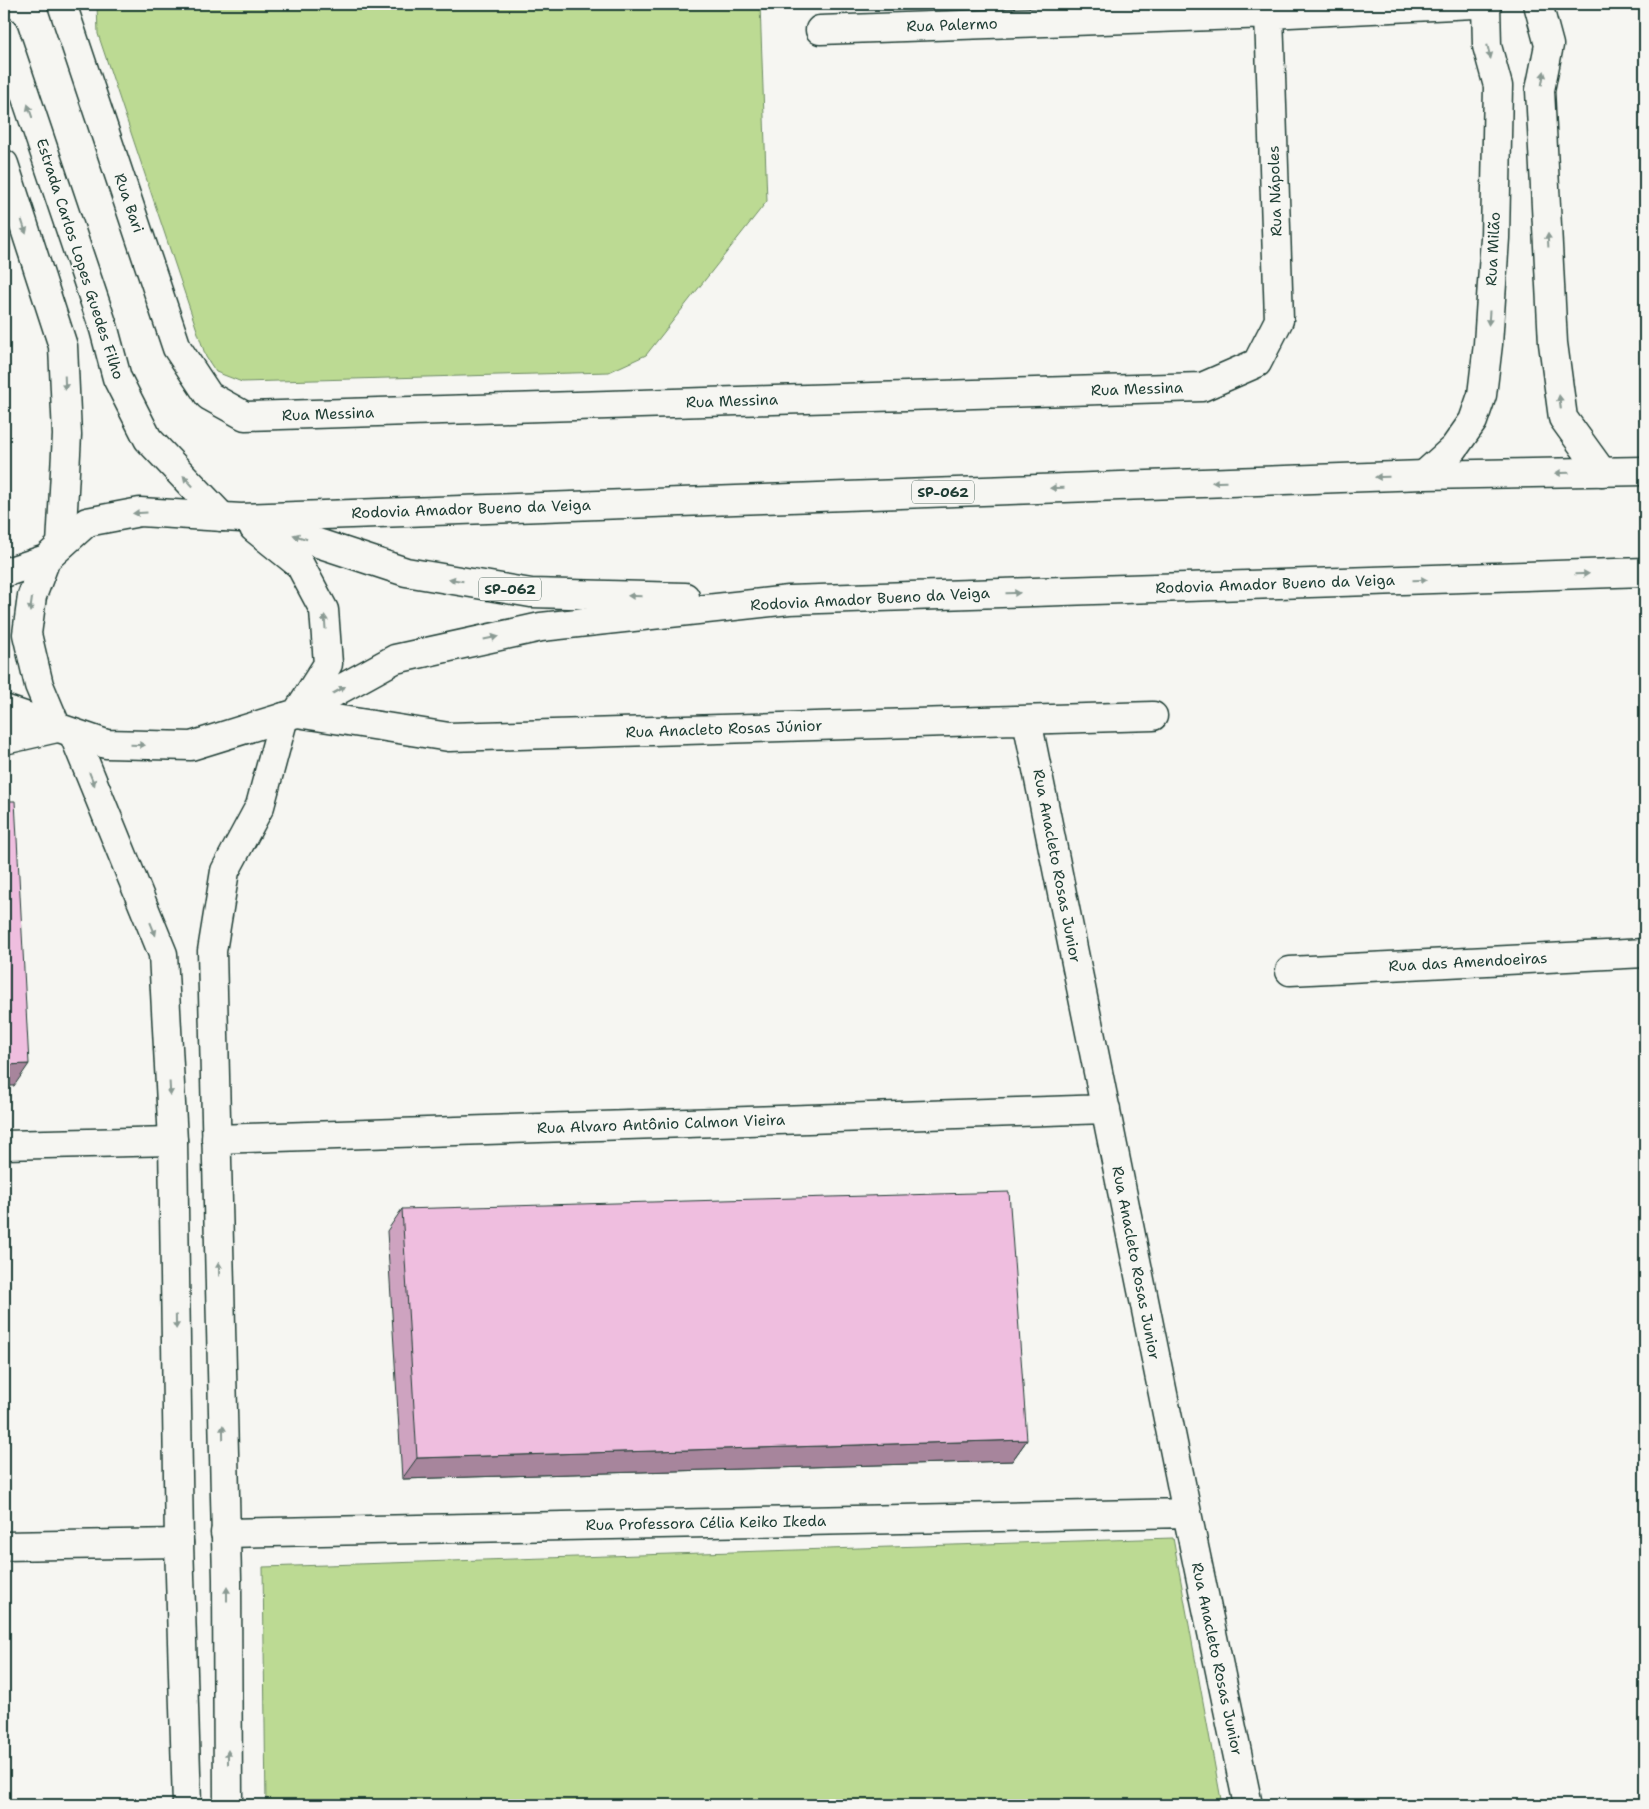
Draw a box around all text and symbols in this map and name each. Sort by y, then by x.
street label: Rua Palermo [906,13,998,37]
one-way arrow [1485,45,1493,60]
one-way arrow [1539,69,1547,85]
one-way arrow [26,103,34,118]
street label: Estrada Carlos Lopes Guedes Filho [32,136,128,382]
street label: Rua Nápoles [1263,145,1287,237]
street label: Rua Bari [110,171,148,235]
street label: Rua Milão [1481,211,1505,287]
one-way arrow [21,219,29,234]
one-way arrow [1543,232,1551,248]
one-way arrow [1485,310,1493,326]
one-way arrow [61,375,69,391]
street label: Rua Messina [1091,377,1184,401]
street label: Rua Messina [686,389,779,413]
one-way arrow [1556,393,1564,409]
street label: Rua Messina [282,402,375,426]
one-way arrow [1553,469,1569,477]
one-way arrow [1373,473,1389,481]
one-way arrow [182,475,194,487]
one-way arrow [1211,479,1227,487]
road number: SP-062 [912,481,974,504]
one-way arrow [1049,485,1065,493]
street label: Rodovia Amador Bueno da Veiga [351,495,592,523]
one-way arrow [132,509,148,517]
one-way arrow [292,533,307,541]
street label: Rodovia Amador Bueno da Veiga [1155,570,1396,598]
one-way arrow [1574,570,1590,578]
one-way arrow [1412,575,1428,583]
one-way arrow [448,576,464,584]
road number: SP-062 [479,578,541,600]
street label: Rodovia Amador Bueno da Veiga [750,583,991,615]
one-way arrow [1005,589,1021,597]
one-way arrow [627,592,643,600]
one-way arrow [27,597,35,613]
one-way arrow [321,613,329,629]
one-way arrow [484,634,499,642]
one-way arrow [332,686,347,694]
street label: Rua Anacleto Rosas Júnior [625,716,823,742]
one-way arrow [130,741,146,749]
street label: Rua Anacleto Rosas Junior [1028,767,1086,965]
one-way arrow [88,771,96,786]
one-way arrow [149,922,157,937]
street label: Rua das Amendoeiras [1388,948,1548,976]
one-way arrow [167,1082,175,1098]
street label: Rua Alvaro Antônio Calmon Vieira [537,1110,786,1138]
street label: Rua Anacleto Rosas Junior [1107,1164,1165,1362]
one-way arrow [215,1261,223,1277]
one-way arrow [172,1314,180,1330]
one-way arrow [219,1423,227,1439]
street label: Rua Professora Célia Keiko Ikeda [586,1511,827,1535]
street label: Rua Anacleto Rosas Junior [1187,1561,1247,1757]
one-way arrow [223,1586,231,1602]
one-way arrow [224,1748,232,1764]

